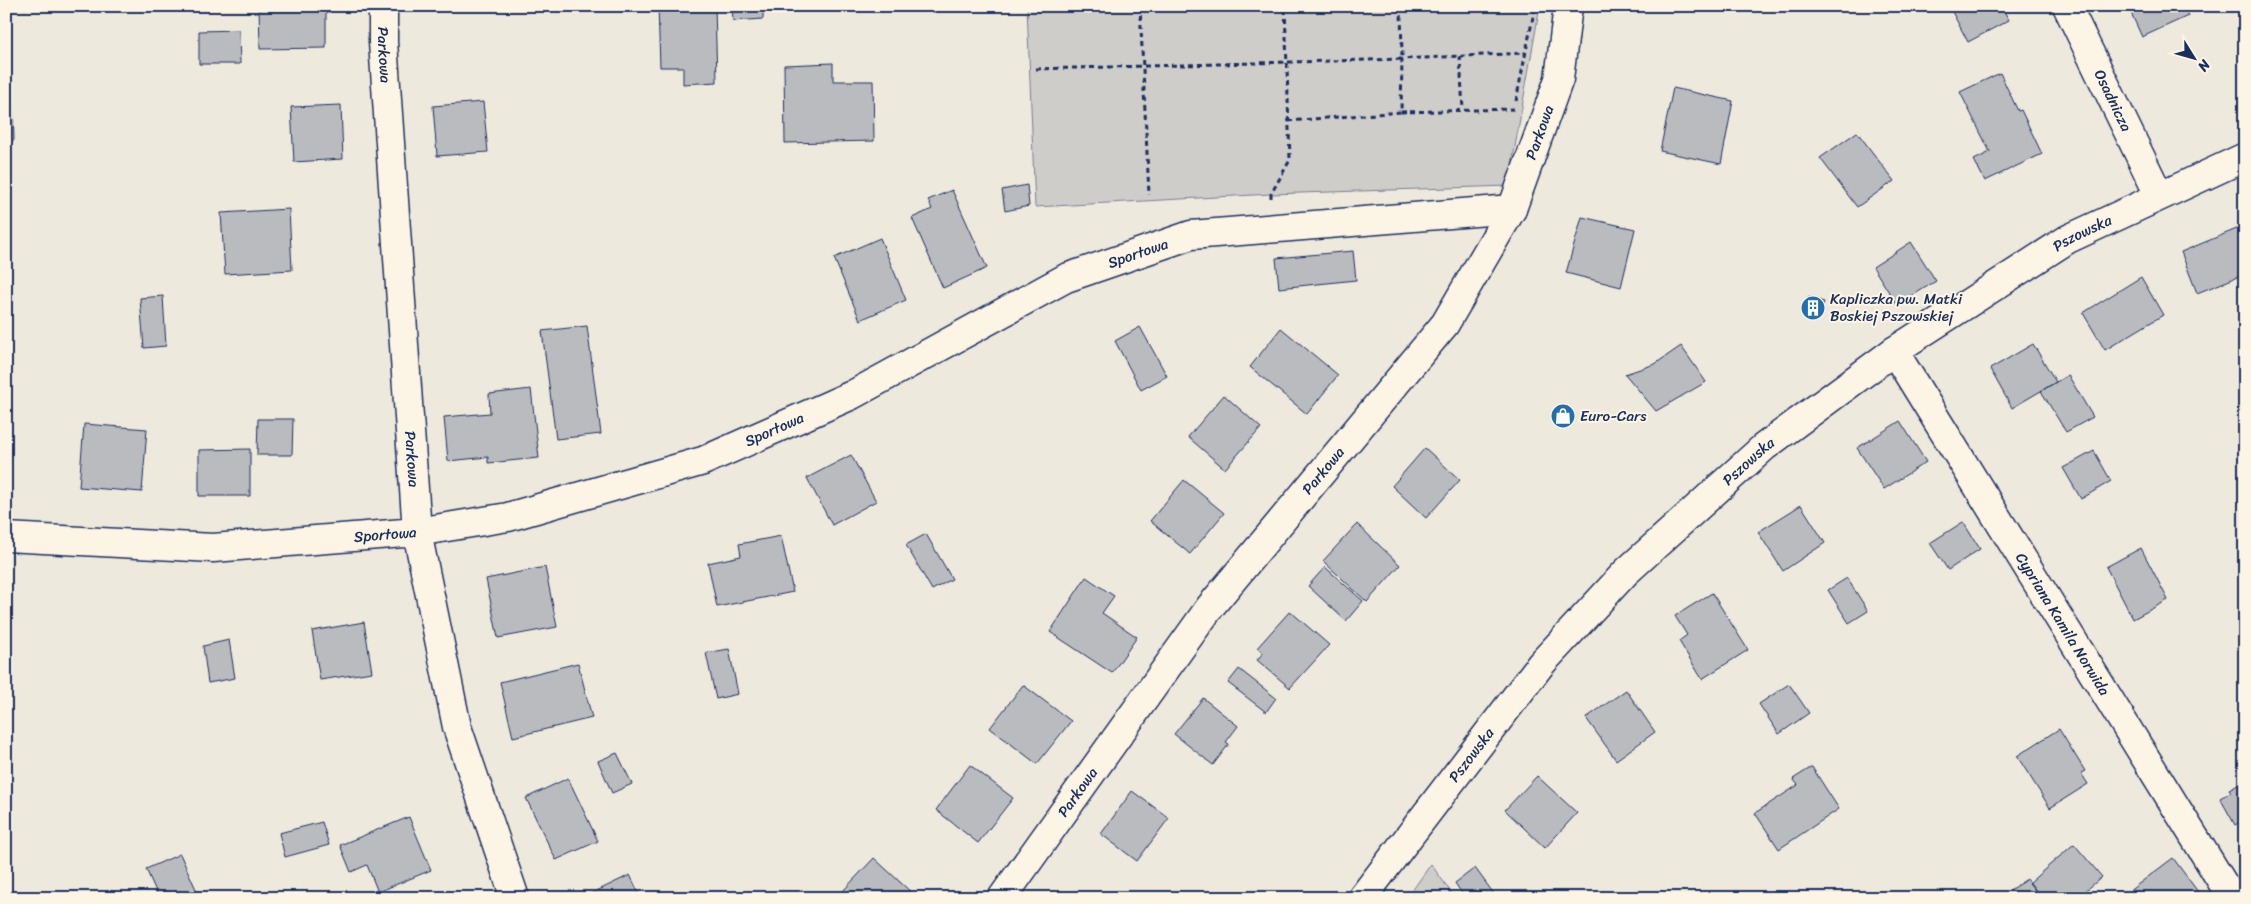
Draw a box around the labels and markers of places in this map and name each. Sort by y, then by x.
place label: Kapliczka pw. Matki Boskiej Pszowskiej [1830,286,1963,329]
building icon: Kapliczka pw. Matki Boskiej Pszowskiej [1800,295,1826,321]
shop icon: Euro-Cars [1550,403,1576,429]
place label: Euro-Cars [1580,403,1647,429]

